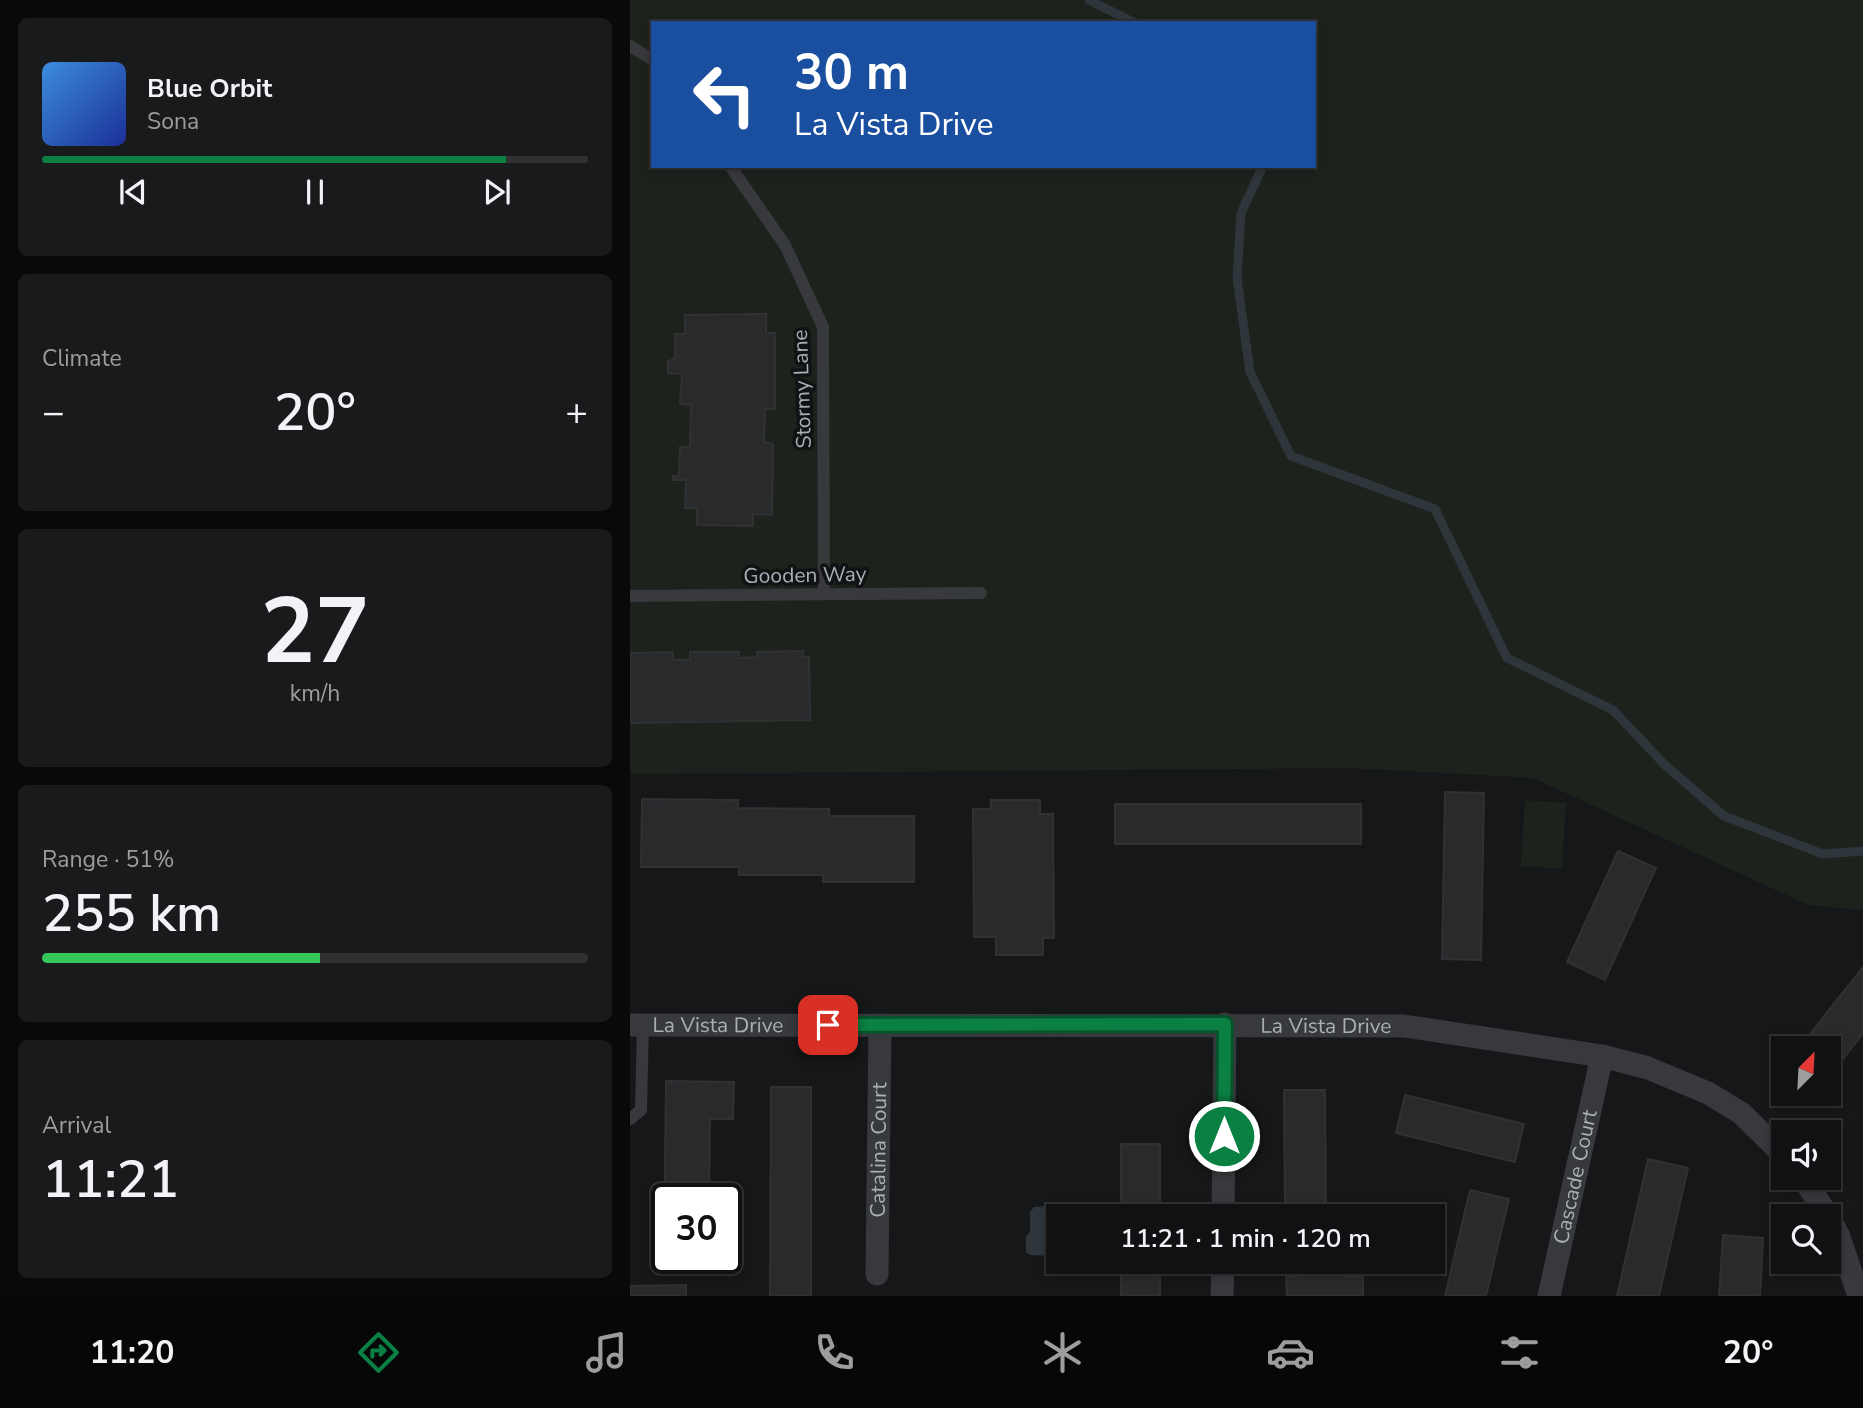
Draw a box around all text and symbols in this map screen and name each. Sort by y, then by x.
text: 30 m [794,39,909,106]
icon: left [679,49,770,140]
text: Blue Orbit [147,71,272,106]
text: La Vista Drive [794,103,994,146]
text: Sona [147,106,199,137]
icon: previous [114,173,152,211]
icon: pause [296,173,334,211]
icon: next [478,173,516,211]
street label: Stormy Lane [786,329,818,449]
text: Climate [42,343,122,374]
text: 20° [274,377,356,448]
text: − [42,387,65,438]
text: + [565,387,588,438]
street label: Gooden Way [743,560,867,590]
text: 27 [260,570,370,694]
text: km/h [290,678,340,709]
text: Range · 51% [42,844,174,875]
text: 255 km [42,878,221,949]
pin [798,995,858,1055]
icon: arrive [809,1006,847,1044]
street label: La Vista Drive [652,1011,784,1039]
street label: La Vista Drive [1260,1012,1392,1040]
north arrow [1771,1036,1841,1106]
map controls [1771,1036,1841,1274]
street label: Catalina Court [864,1082,893,1218]
position arrow [1187,1099,1261,1173]
street label: Cascade Court [1547,1106,1604,1247]
text: Arrival [42,1110,111,1141]
button: sound [1771,1120,1841,1190]
text: 11:21 [42,1144,179,1215]
speed limit sign: 30 [651,1183,742,1274]
button: search [1771,1204,1841,1274]
text: 11:21 · 1 min · 120 m [1120,1221,1371,1256]
icon: directions [354,1328,403,1377]
icon: music [582,1328,631,1377]
icon: phone [810,1328,859,1377]
icon: climate [1038,1328,1087,1377]
icon: car [1266,1328,1315,1377]
icon: filters [1495,1328,1544,1377]
text: 11:20 [90,1331,174,1374]
text: 20° [1723,1331,1773,1374]

